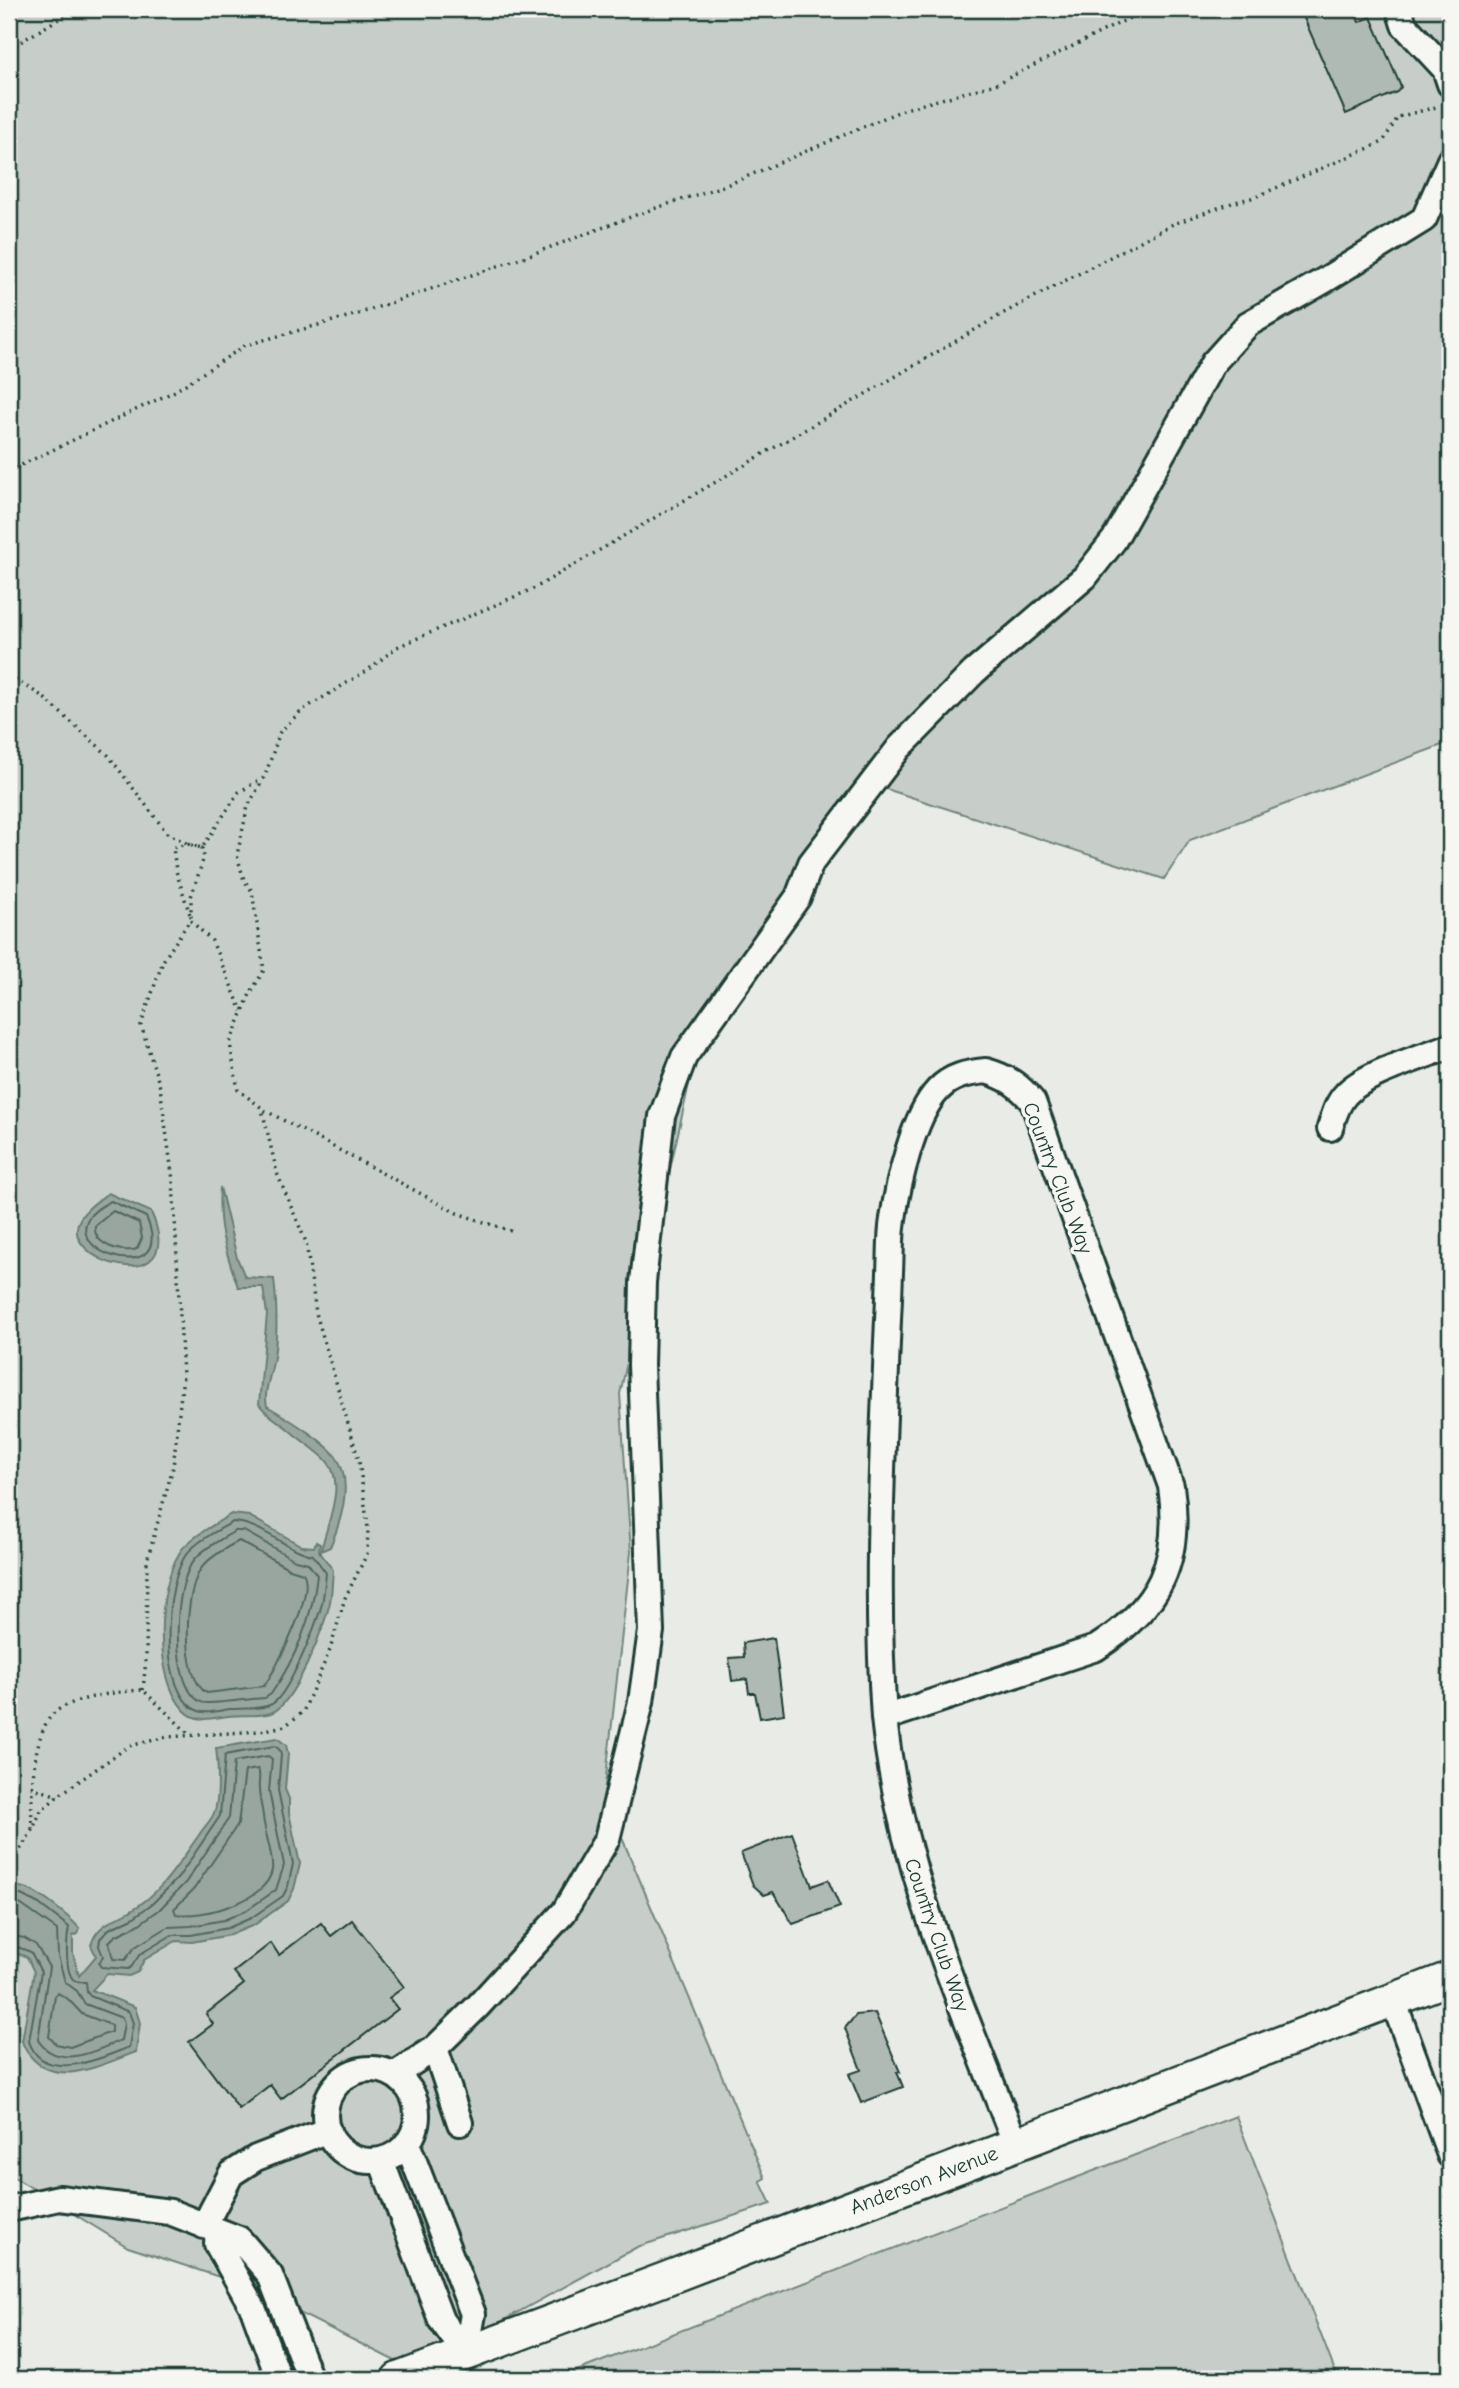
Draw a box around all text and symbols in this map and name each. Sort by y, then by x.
street label: Country Club Way [1018,1099,1098,1258]
street label: Country Club Way [900,1855,975,2015]
street label: Anderson Avenue [847,2141,1001,2219]

